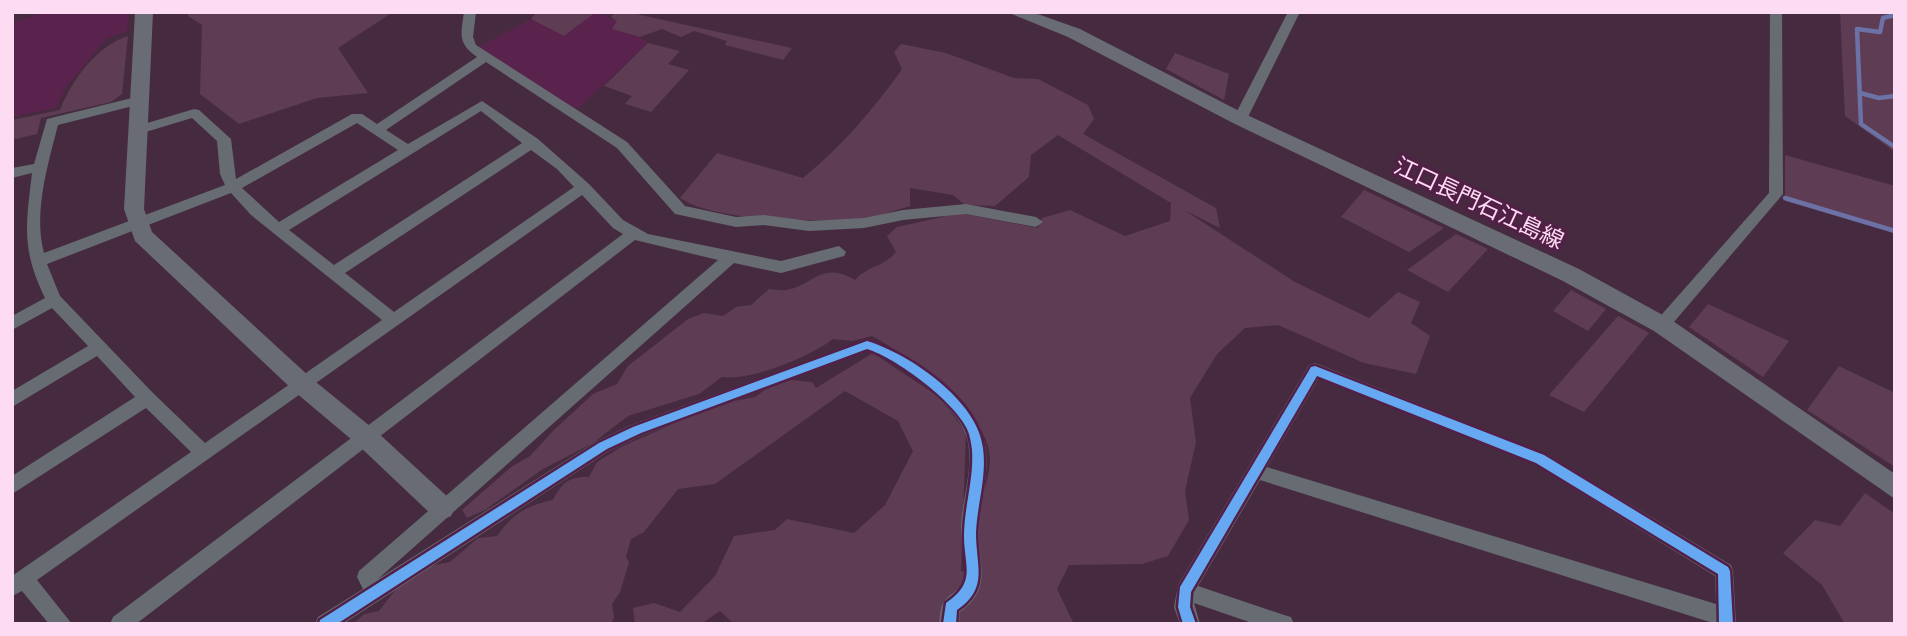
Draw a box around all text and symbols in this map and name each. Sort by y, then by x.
street label: 江口長門石江島線 [1390,152,1568,255]

